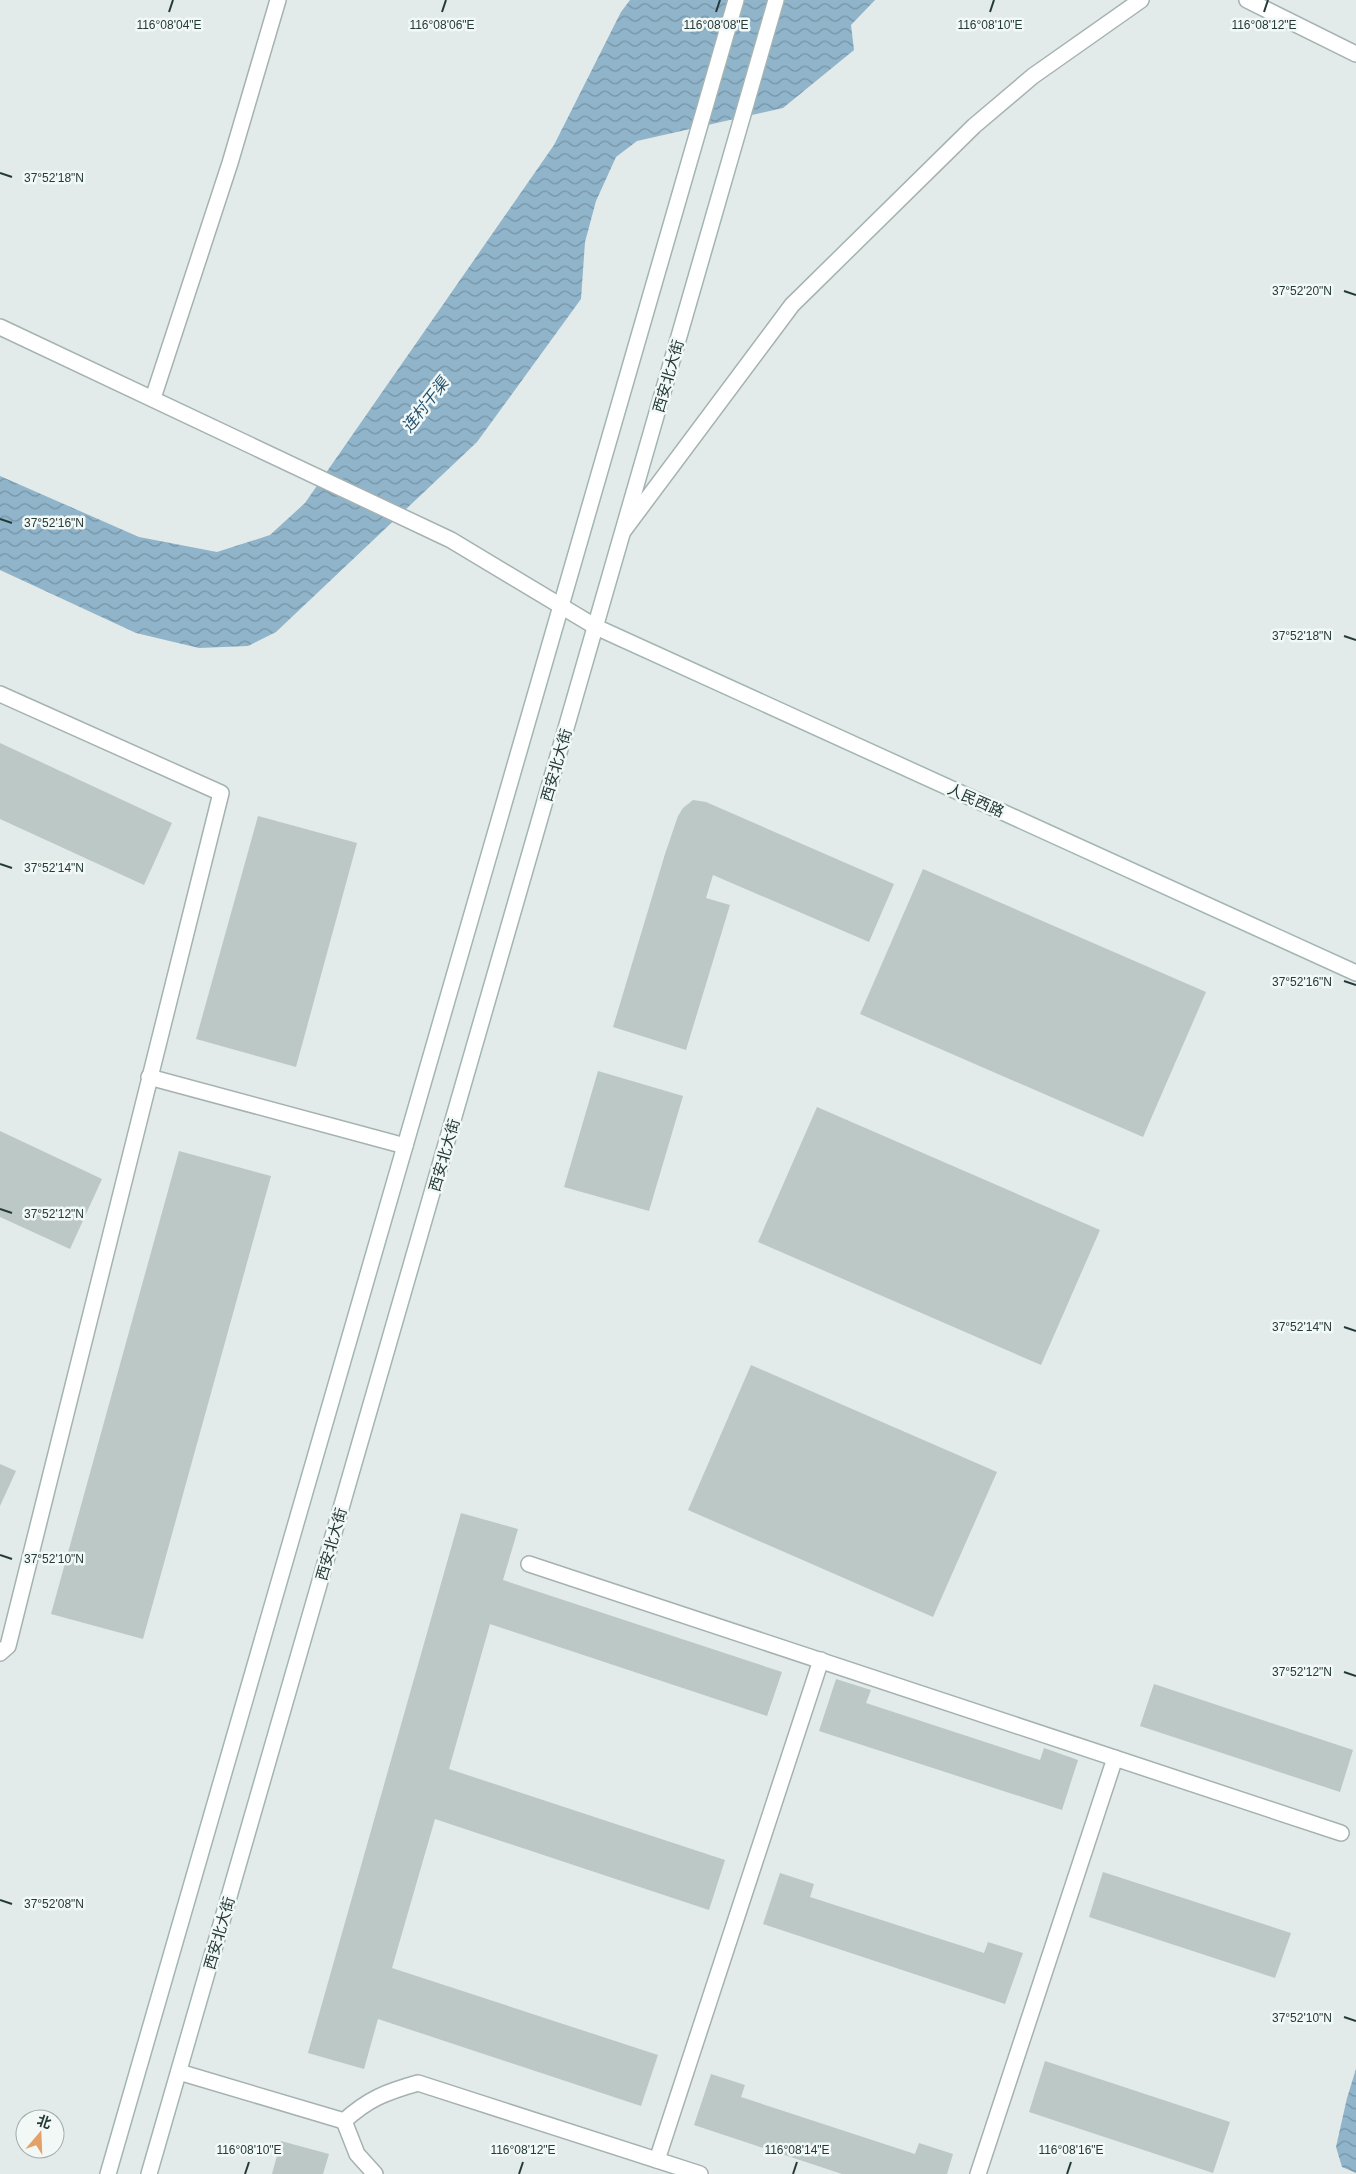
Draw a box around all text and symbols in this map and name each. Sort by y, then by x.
text: 116°08'04"E [136,18,202,32]
text: 116°08'06"E [409,18,475,32]
text: 116°08'08"E [683,18,749,32]
text: 116°08'10"E [957,18,1023,32]
text: 116°08'12"E [1231,18,1297,32]
text: 37°52'18"N [24,171,84,185]
text: 37°52'20"N [1272,284,1332,298]
street label: 西安北大街 [649,338,687,414]
water label: 连村干渠 [399,373,453,435]
text: 37°52'16"N [24,516,84,530]
text: 37°52'18"N [1272,629,1332,643]
street label: 西安北大街 [537,727,575,803]
street label: 人民西路 [945,780,1007,820]
text: 37°52'14"N [24,861,84,875]
text: 37°52'16"N [1272,975,1332,989]
street label: 西安北大街 [425,1117,463,1193]
text: 37°52'12"N [24,1207,84,1221]
text: 37°52'14"N [1272,1320,1332,1334]
street label: 西安北大街 [312,1506,350,1582]
text: 37°52'10"N [24,1552,84,1566]
text: 37°52'12"N [1272,1665,1332,1679]
street label: 西安北大街 [200,1895,238,1971]
text: 37°52'08"N [24,1897,84,1911]
text: 37°52'10"N [1272,2011,1332,2025]
north arrow [15,2109,65,2159]
text: 北 [35,2112,53,2132]
text: 116°08'10"E [216,2143,282,2157]
text: 116°08'12"E [490,2143,556,2157]
text: 116°08'14"E [764,2143,830,2157]
text: 116°08'16"E [1038,2143,1104,2157]

